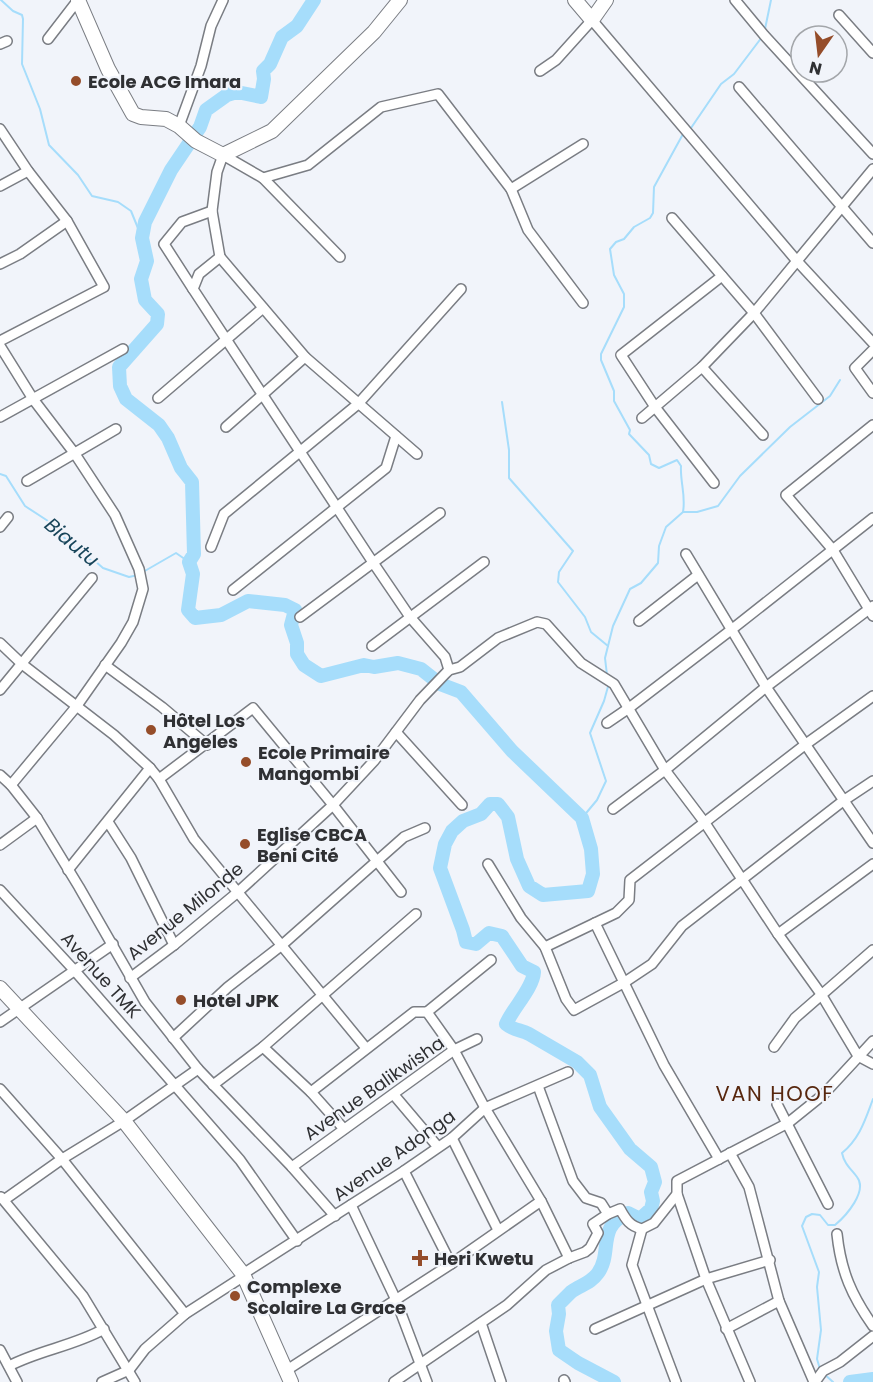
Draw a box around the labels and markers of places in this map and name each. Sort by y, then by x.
place label: Ecole ACG Imara [88,69,241,94]
marker: Ecole ACG Imara [69,74,83,88]
place label: Hôtel Los Angeles [163,708,245,754]
marker: Hôtel Los Angeles [144,723,158,737]
place label: Ecole Primaire Mangombi [258,740,390,786]
marker: Ecole Primaire Mangombi [239,755,253,769]
place label: Eglise CBCA Beni Cité [257,822,367,868]
marker: Eglise CBCA Beni Cité [238,837,252,851]
place label: Hotel JPK [193,988,280,1013]
marker: Hotel JPK [174,993,188,1007]
place label: Heri Kwetu [434,1246,534,1271]
marker: Heri Kwetu [411,1249,429,1267]
place label: Complexe Scolaire La Grace [247,1274,406,1320]
marker: Complexe Scolaire La Grace [228,1289,242,1303]

